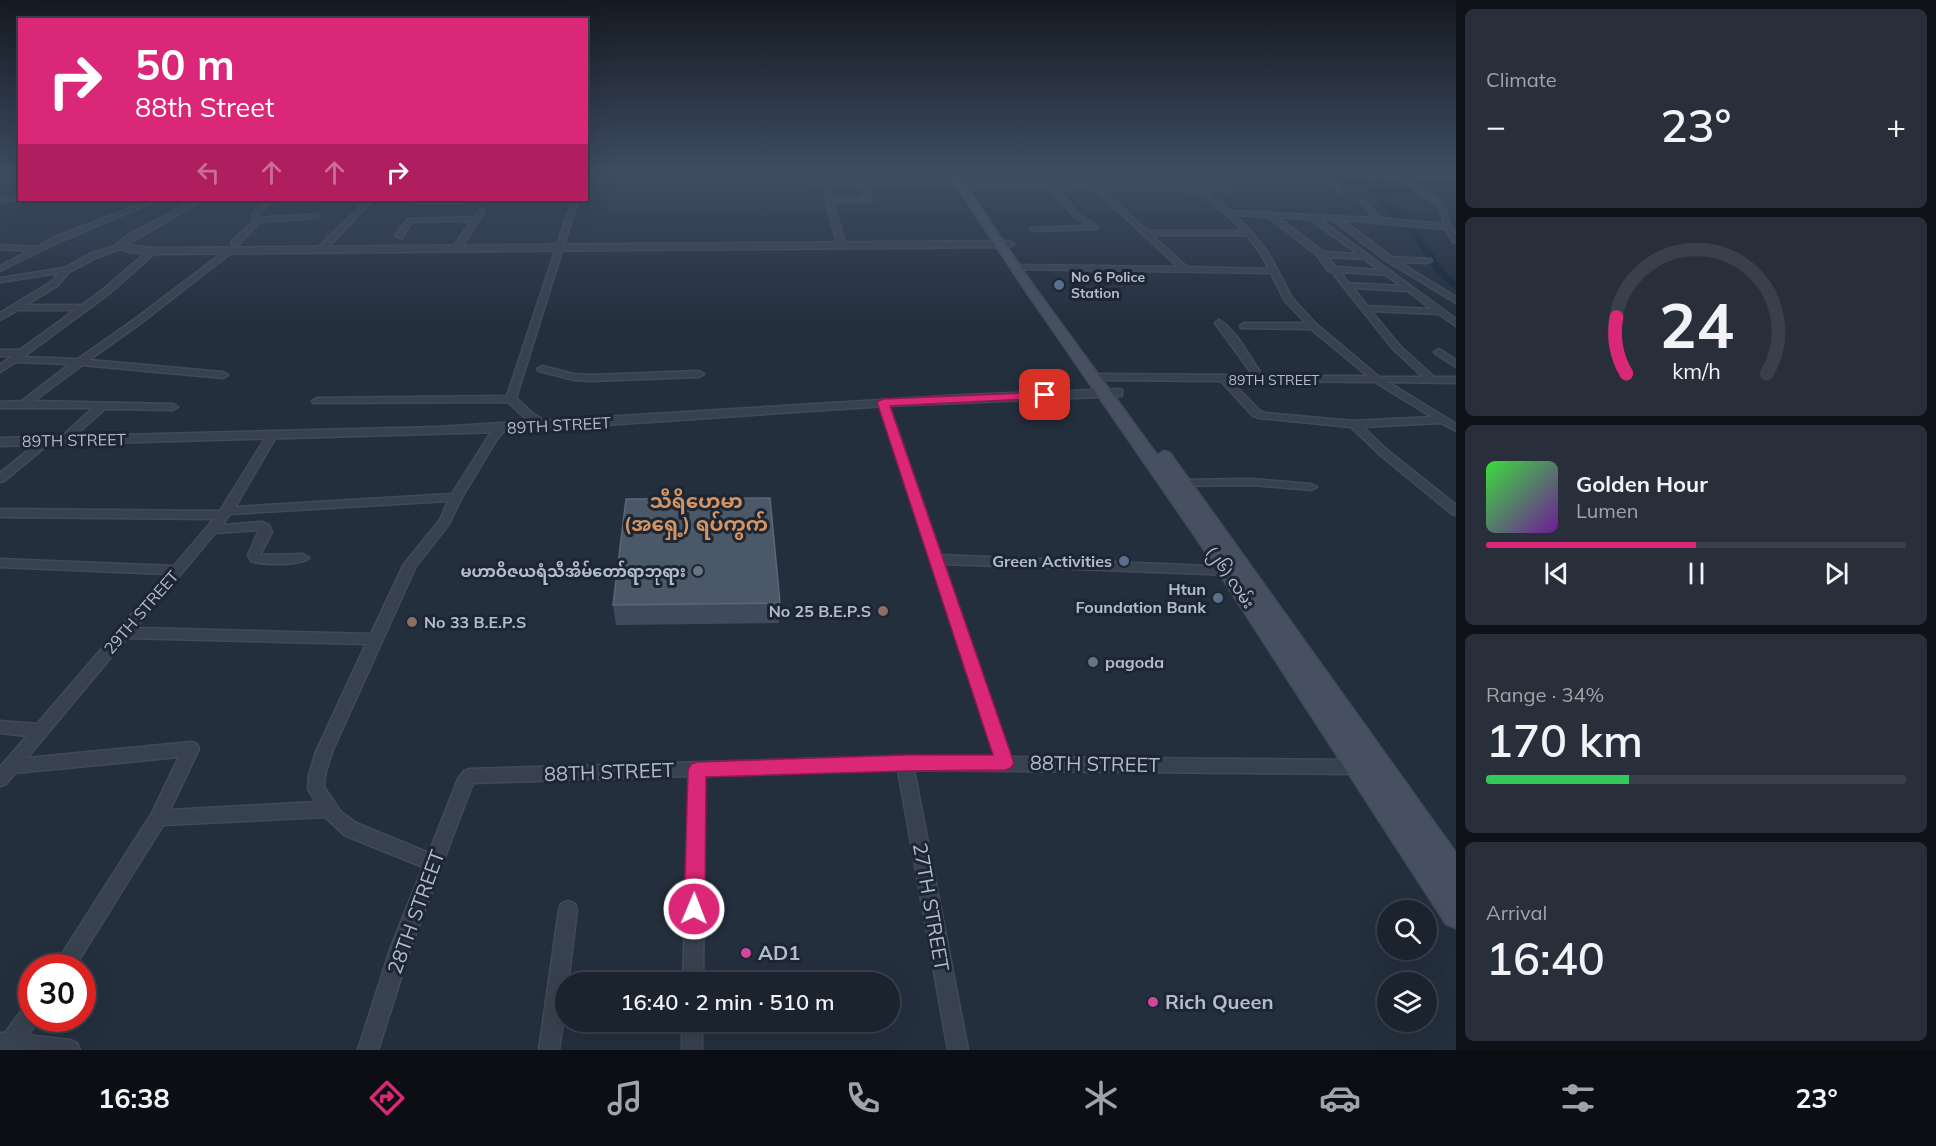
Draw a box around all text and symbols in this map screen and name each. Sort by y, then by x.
text: 50 m [135,38,235,91]
icon: right [36,42,114,120]
text: Climate [1486,67,1557,92]
text: 88th Street [135,90,274,124]
text: 23° [1661,97,1731,153]
text: − [1486,105,1506,146]
text: + [1886,105,1906,146]
icon: left [192,156,225,189]
icon: ahead [255,156,288,189]
icon: ahead [318,156,351,189]
icon: right [381,156,414,189]
place label: No 6 Police Station [1071,268,1145,302]
marker: No 6 Police Station [1052,278,1066,292]
text: 24 [1659,285,1733,364]
text: km/h [1672,357,1720,384]
pin [1019,369,1070,420]
street label: 89TH STREET [1228,371,1320,389]
icon: arrive [1028,378,1061,411]
street label: 89TH STREET [507,412,612,438]
street label: 89TH STREET [22,429,127,451]
text: Golden Hour [1576,470,1708,498]
district label: သီရိဟေမာ (အရှေ့) ရပ်ကွက် [624,488,768,540]
text: Lumen [1576,498,1638,523]
street label: (၂၆) လမ်း [1200,541,1260,614]
place label: Green Activities [992,551,1112,571]
marker: Green Activities [1117,554,1131,568]
icon: previous [1540,557,1573,590]
icon: pause [1680,557,1713,590]
icon: next [1820,557,1853,590]
place label: မဟာဝိဇယရံသီအိမ်တော်ရာဘုရား [460,560,686,585]
marker: မဟာဝိဇယရံသီအိမ်တော်ရာဘုရား [691,564,705,578]
street label: 29TH STREET [99,566,183,658]
place label: Htun Foundation Bank [1075,579,1207,617]
marker: Htun Foundation Bank [1211,591,1225,605]
place label: No 25 B.E.P.S [769,601,871,621]
marker: No 25 B.E.P.S [876,604,890,618]
place label: No 33 B.E.P.S [424,612,526,632]
marker: No 33 B.E.P.S [405,615,419,629]
place label: pagoda [1105,652,1164,672]
marker: pagoda [1086,655,1100,669]
text: Range · 34% [1486,682,1604,707]
text: 170 km [1486,712,1643,768]
street label: 88TH STREET [1030,750,1160,777]
street label: 88TH STREET [544,757,674,786]
street label: 27TH STREET [908,841,955,973]
street label: 28TH STREET [382,846,450,977]
position arrow [662,877,726,941]
map controls [1377,900,1437,1032]
button: search [1377,900,1437,960]
text: Arrival [1486,900,1547,925]
text: 16:40 [1486,930,1605,986]
place label: AD1 [758,940,800,965]
marker: AD1 [739,946,753,960]
speed limit sign: 30 [18,954,96,1032]
button: layers [1377,972,1437,1032]
text: 16:40 · 2 min · 510 m [620,988,835,1016]
place label: Rich Queen [1165,989,1274,1014]
marker: Rich Queen [1146,995,1160,1009]
icon: directions [366,1077,408,1119]
icon: music [604,1077,646,1119]
icon: phone [842,1077,884,1119]
icon: climate [1080,1077,1122,1119]
icon: car [1319,1077,1361,1119]
icon: filters [1557,1077,1599,1119]
text: 16:38 [98,1081,170,1115]
text: 23° [1795,1081,1838,1115]

